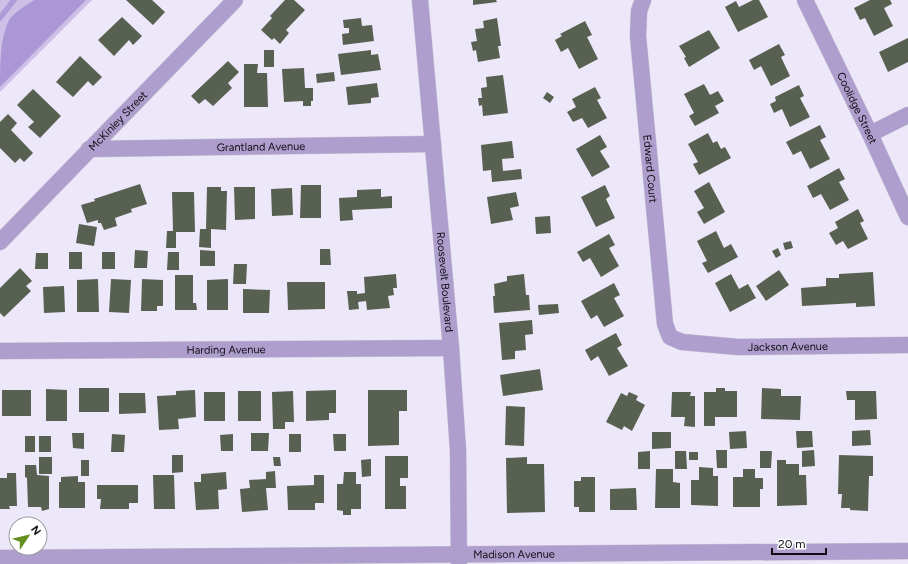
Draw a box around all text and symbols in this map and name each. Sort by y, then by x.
street label: Coolidge Street [834,70,880,146]
street label: McKinley Street [86,88,150,154]
street label: Edward Court [640,134,660,203]
street label: Grantland Avenue [217,140,305,154]
street label: Roosevelt Boulevard [434,231,456,333]
street label: Jackson Avenue [748,340,828,354]
street label: Harding Avenue [186,343,266,357]
north arrow [8,516,48,556]
text: N [28,523,44,538]
scale bar [772,530,826,556]
text: 20 m [778,537,806,551]
street label: Madison Avenue [473,548,555,561]

